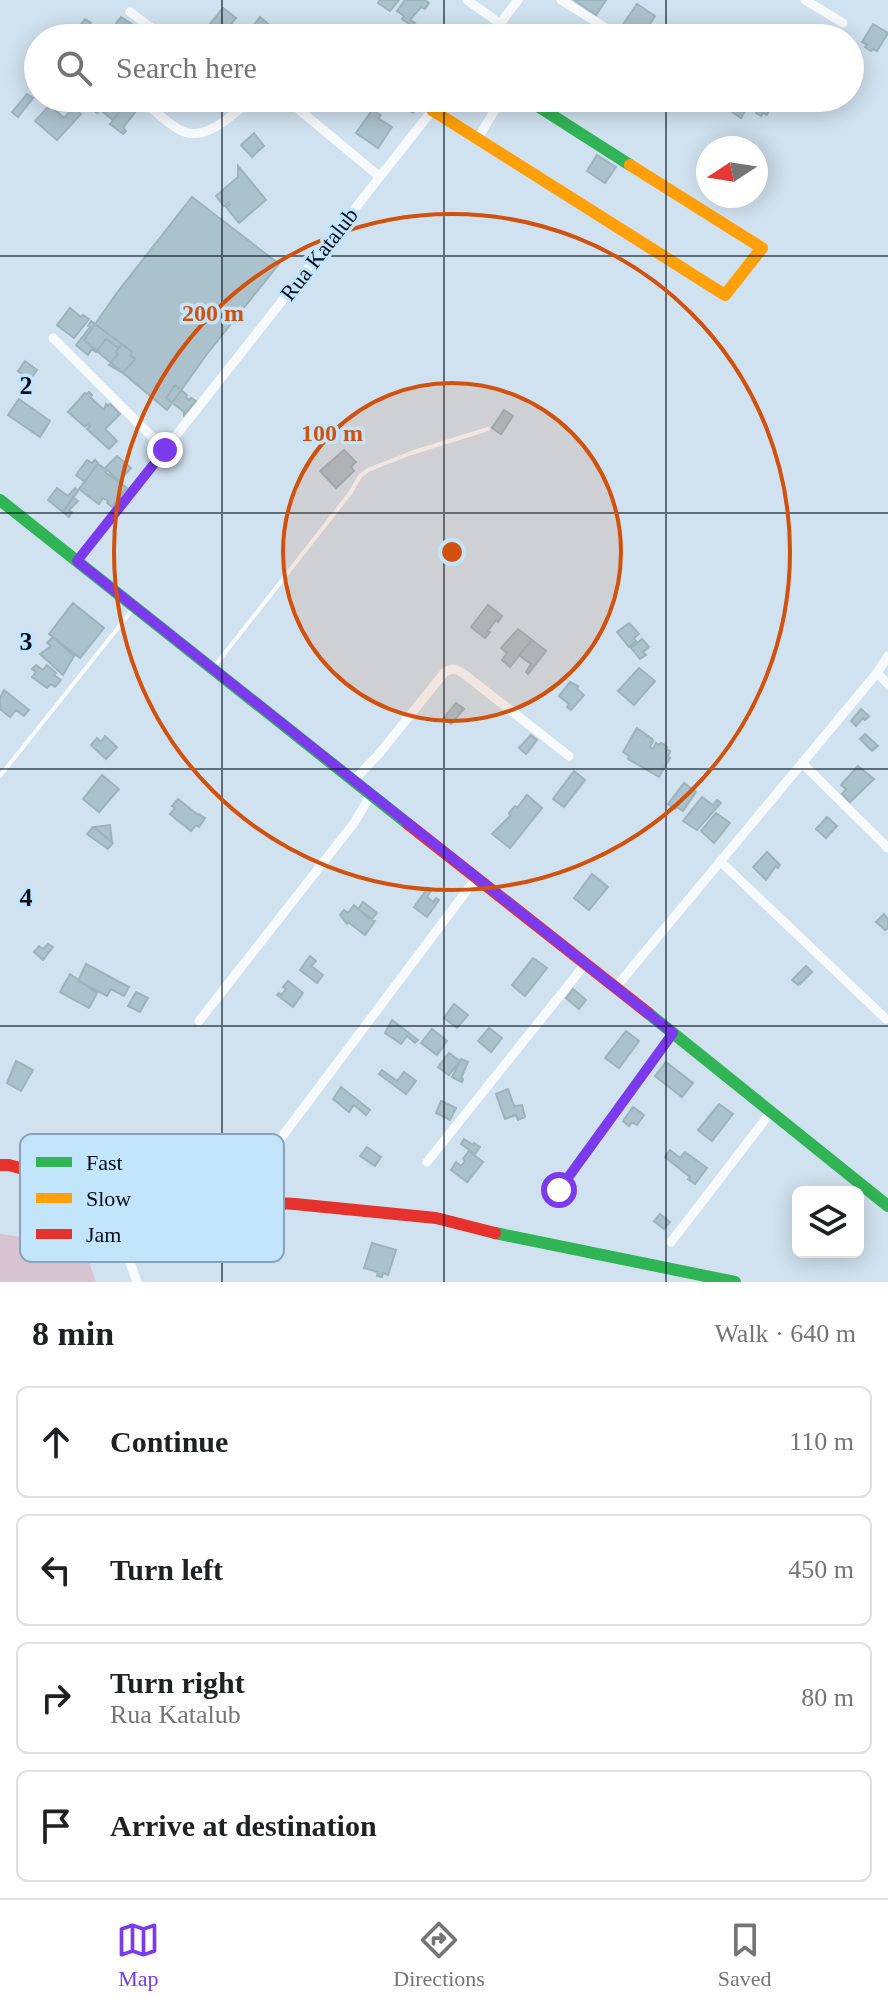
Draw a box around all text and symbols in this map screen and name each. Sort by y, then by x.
search box [24,24,864,112]
icon: search [52,46,96,90]
text: Search here [116,51,257,84]
north arrow [696,136,768,208]
street label: Rua Katalub [275,203,363,305]
text: 200 m [182,300,244,326]
text: 2 [20,371,33,400]
text: 100 m [301,420,363,446]
route end [147,432,183,468]
centre of rings [438,538,466,566]
text: 3 [20,627,33,656]
text: 4 [20,883,33,912]
legend [20,1134,284,1262]
text: Fast [86,1150,123,1175]
route start [541,1172,577,1208]
text: Slow [86,1186,131,1211]
map controls [792,1186,864,1258]
button: layers [792,1186,864,1258]
text: Jam [86,1222,121,1247]
text: 8 min [32,1315,114,1352]
text: Walk · 640 m [714,1319,856,1348]
icon: ahead [34,1420,78,1464]
text: Continue [110,1425,228,1458]
text: 110 m [789,1427,854,1456]
icon: left [34,1548,78,1592]
text: Turn left [110,1553,223,1586]
text: 450 m [788,1555,854,1584]
text: Turn right [110,1666,245,1699]
icon: right [34,1676,78,1720]
text: 80 m [801,1683,854,1712]
text: Rua Katalub [110,1700,241,1729]
icon: arrive [34,1804,78,1848]
text: Arrive at destination [110,1809,377,1842]
tab: Map [116,1918,160,1992]
tab: Directions [393,1918,485,1992]
tab: Saved [718,1918,772,1992]

